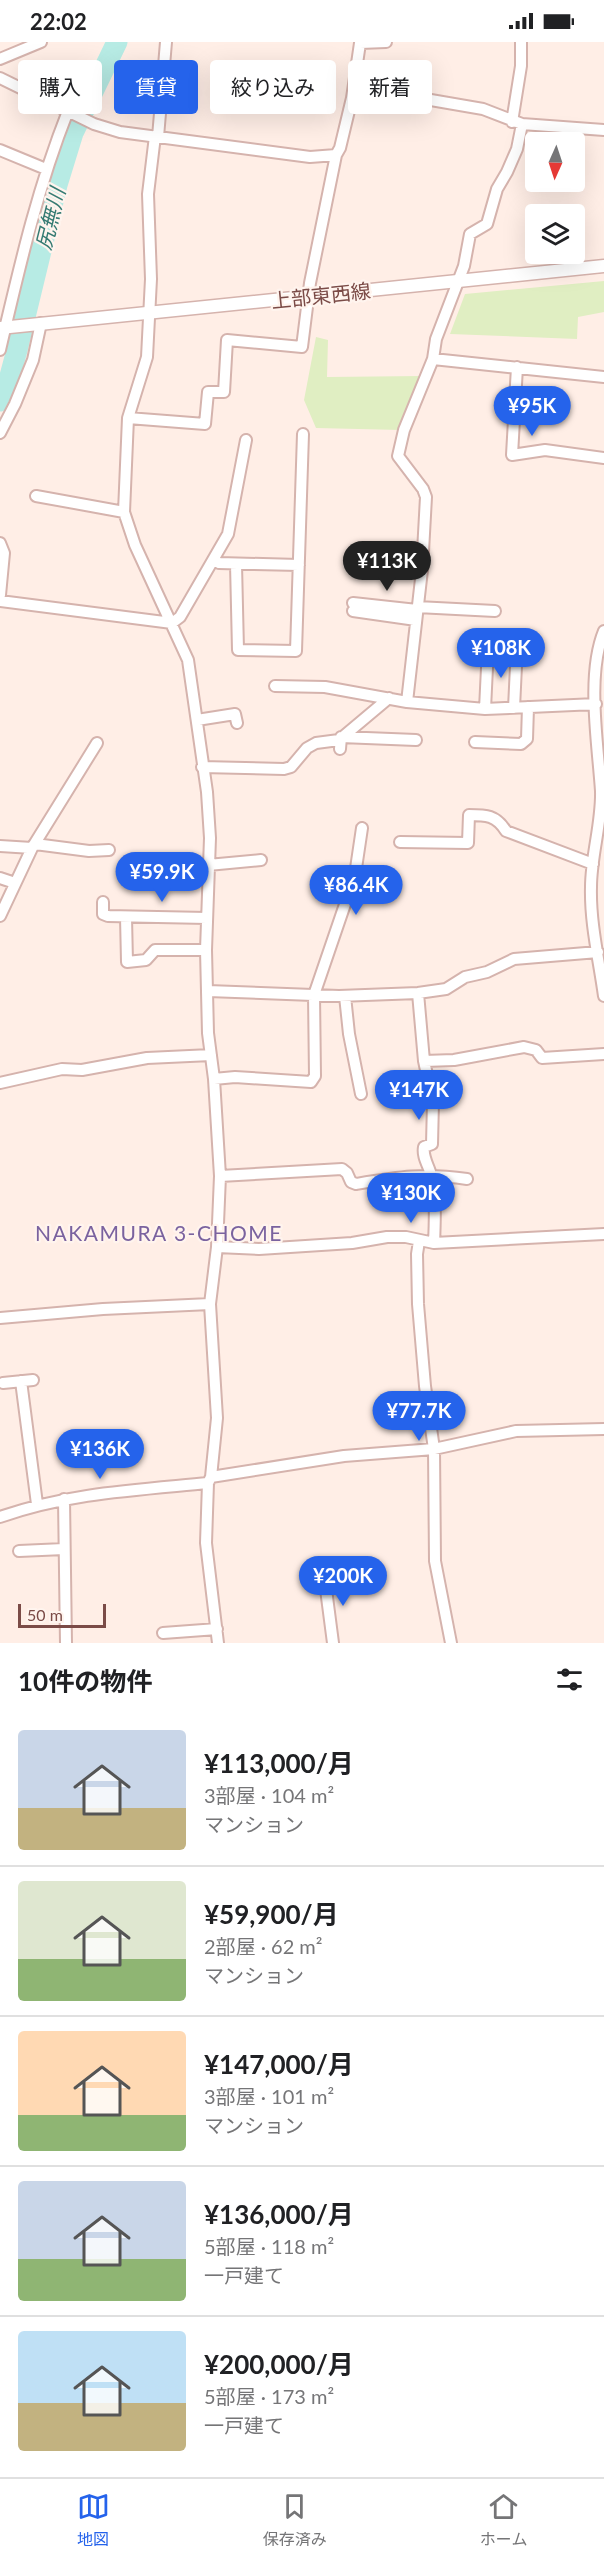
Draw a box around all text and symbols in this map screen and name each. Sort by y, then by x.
text: 22:02 [30,8,87,35]
chip: 購入 [18,60,102,114]
chip: 賃貸 [114,60,198,114]
chip: 絞り込み [210,60,336,114]
chip: 新着 [348,60,432,114]
north arrow [525,132,585,192]
map controls [525,132,585,264]
water label: 尻無川 [30,183,70,252]
button: layers [525,204,585,264]
street label: 上部東西線 [270,278,372,312]
pin: ¥95K [496,386,568,437]
text: ¥95K [508,393,556,417]
pin: ¥113K [345,541,429,592]
text: ¥113K [357,548,417,572]
pin: ¥108K [459,628,543,679]
text: ¥108K [471,635,531,659]
pin: ¥59.9K [113,852,211,903]
text: ¥59.9K [130,859,194,883]
pin: ¥86.4K [307,865,405,916]
text: ¥86.4K [324,872,388,896]
pin: ¥147K [377,1070,461,1121]
text: ¥147K [389,1077,449,1101]
pin: ¥130K [369,1173,453,1224]
text: ¥130K [381,1180,441,1204]
district label: NAKAMURA 3-CHOME [35,1220,283,1245]
pin: ¥77.7K [370,1391,468,1442]
text: ¥77.7K [387,1398,451,1422]
pin: ¥136K [58,1429,142,1480]
text: ¥136K [70,1436,130,1460]
pin: ¥200K [301,1556,385,1607]
text: ¥200K [313,1563,373,1587]
scale bar [18,1601,106,1628]
text: 50 m [27,1605,63,1624]
icon: filters [553,1663,586,1696]
text: 10件の物件 [18,1665,152,1697]
text: ¥113,000/月 [204,1747,354,1779]
icon: home [66,1754,138,1826]
text: 3部屋 · 104 m² [204,1783,334,1807]
text: マンション [204,1812,304,1836]
text: ¥59,900/月 [204,1898,339,1930]
icon: home [66,1905,138,1977]
text: 2部屋 · 62 m² [204,1934,323,1958]
text: マンション [204,1963,304,1987]
text: ¥147,000/月 [204,2048,354,2080]
icon: home [66,2055,138,2127]
text: 3部屋 · 101 m² [204,2084,334,2108]
text: マンション [204,2113,304,2137]
text: ¥136,000/月 [204,2198,354,2230]
icon: home [66,2205,138,2277]
text: 5部屋 · 118 m² [204,2234,334,2258]
text: 一戸建て [204,2263,284,2287]
text: ¥200,000/月 [204,2348,354,2380]
icon: home [66,2355,138,2427]
text: 5部屋 · 173 m² [204,2384,334,2408]
text: 一戸建て [204,2413,284,2437]
tab: 地図 [77,2490,110,2550]
tab: 保存済み [263,2490,327,2550]
tab: ホーム [480,2490,527,2550]

